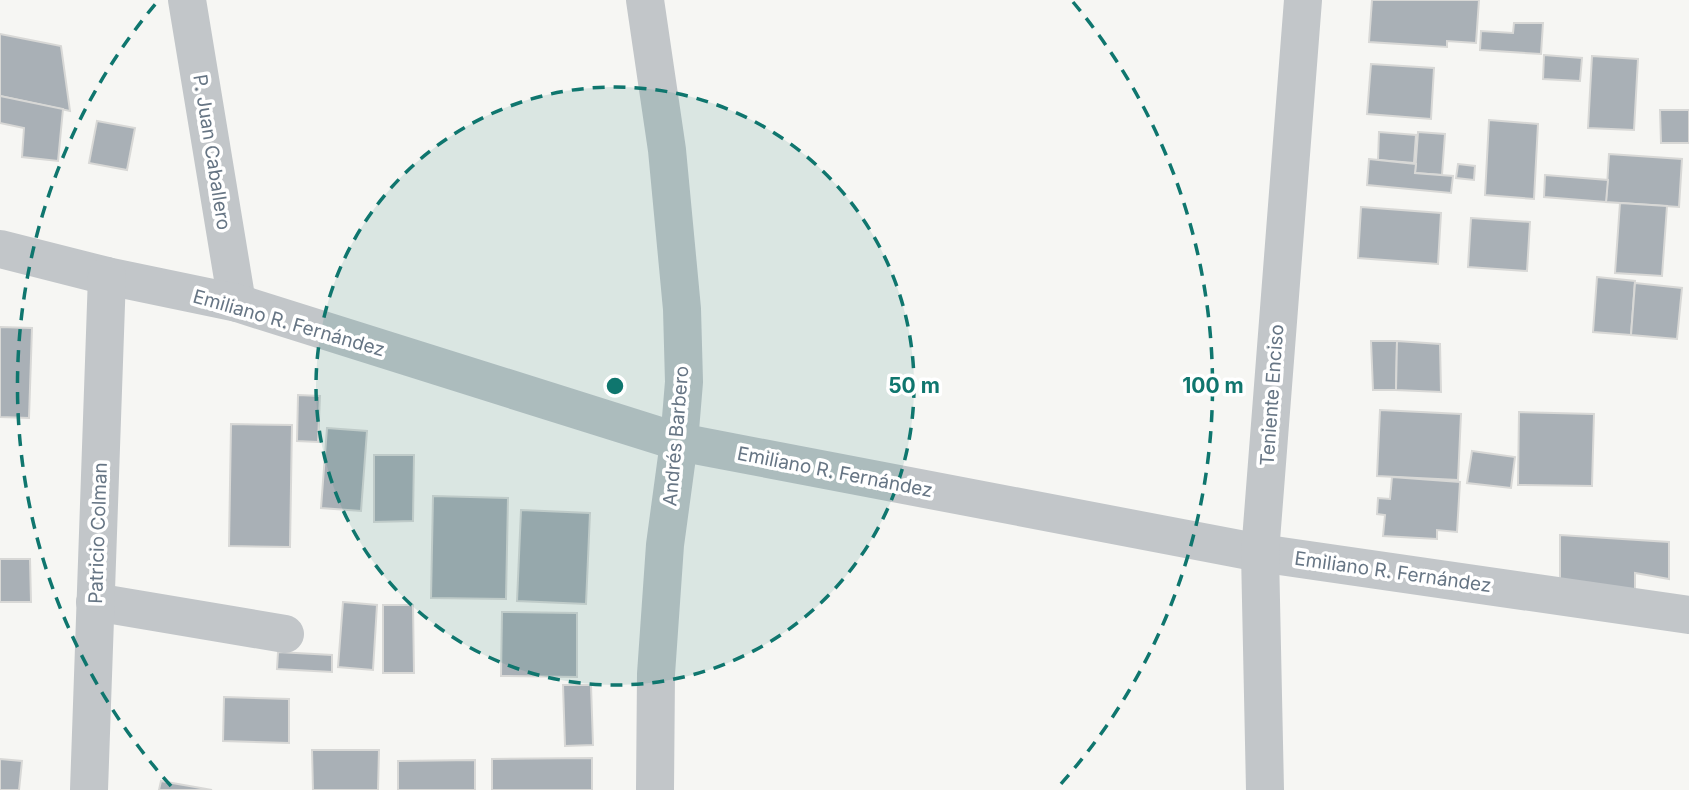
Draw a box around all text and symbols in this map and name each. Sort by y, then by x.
street label: P. Juan Caballero [188,73,236,231]
street label: Emiliano R. Fernández [190,285,388,361]
street label: Teniente Enciso [1256,323,1288,467]
street label: Andrés Barbero [658,365,694,507]
text: 50 m [888,373,940,398]
text: 100 m [1182,373,1244,398]
centre of rings [603,374,627,398]
street label: Emiliano R. Fernández [735,442,935,502]
street label: Patricio Colman [84,462,112,604]
street label: Emiliano R. Fernández [1293,547,1493,597]

